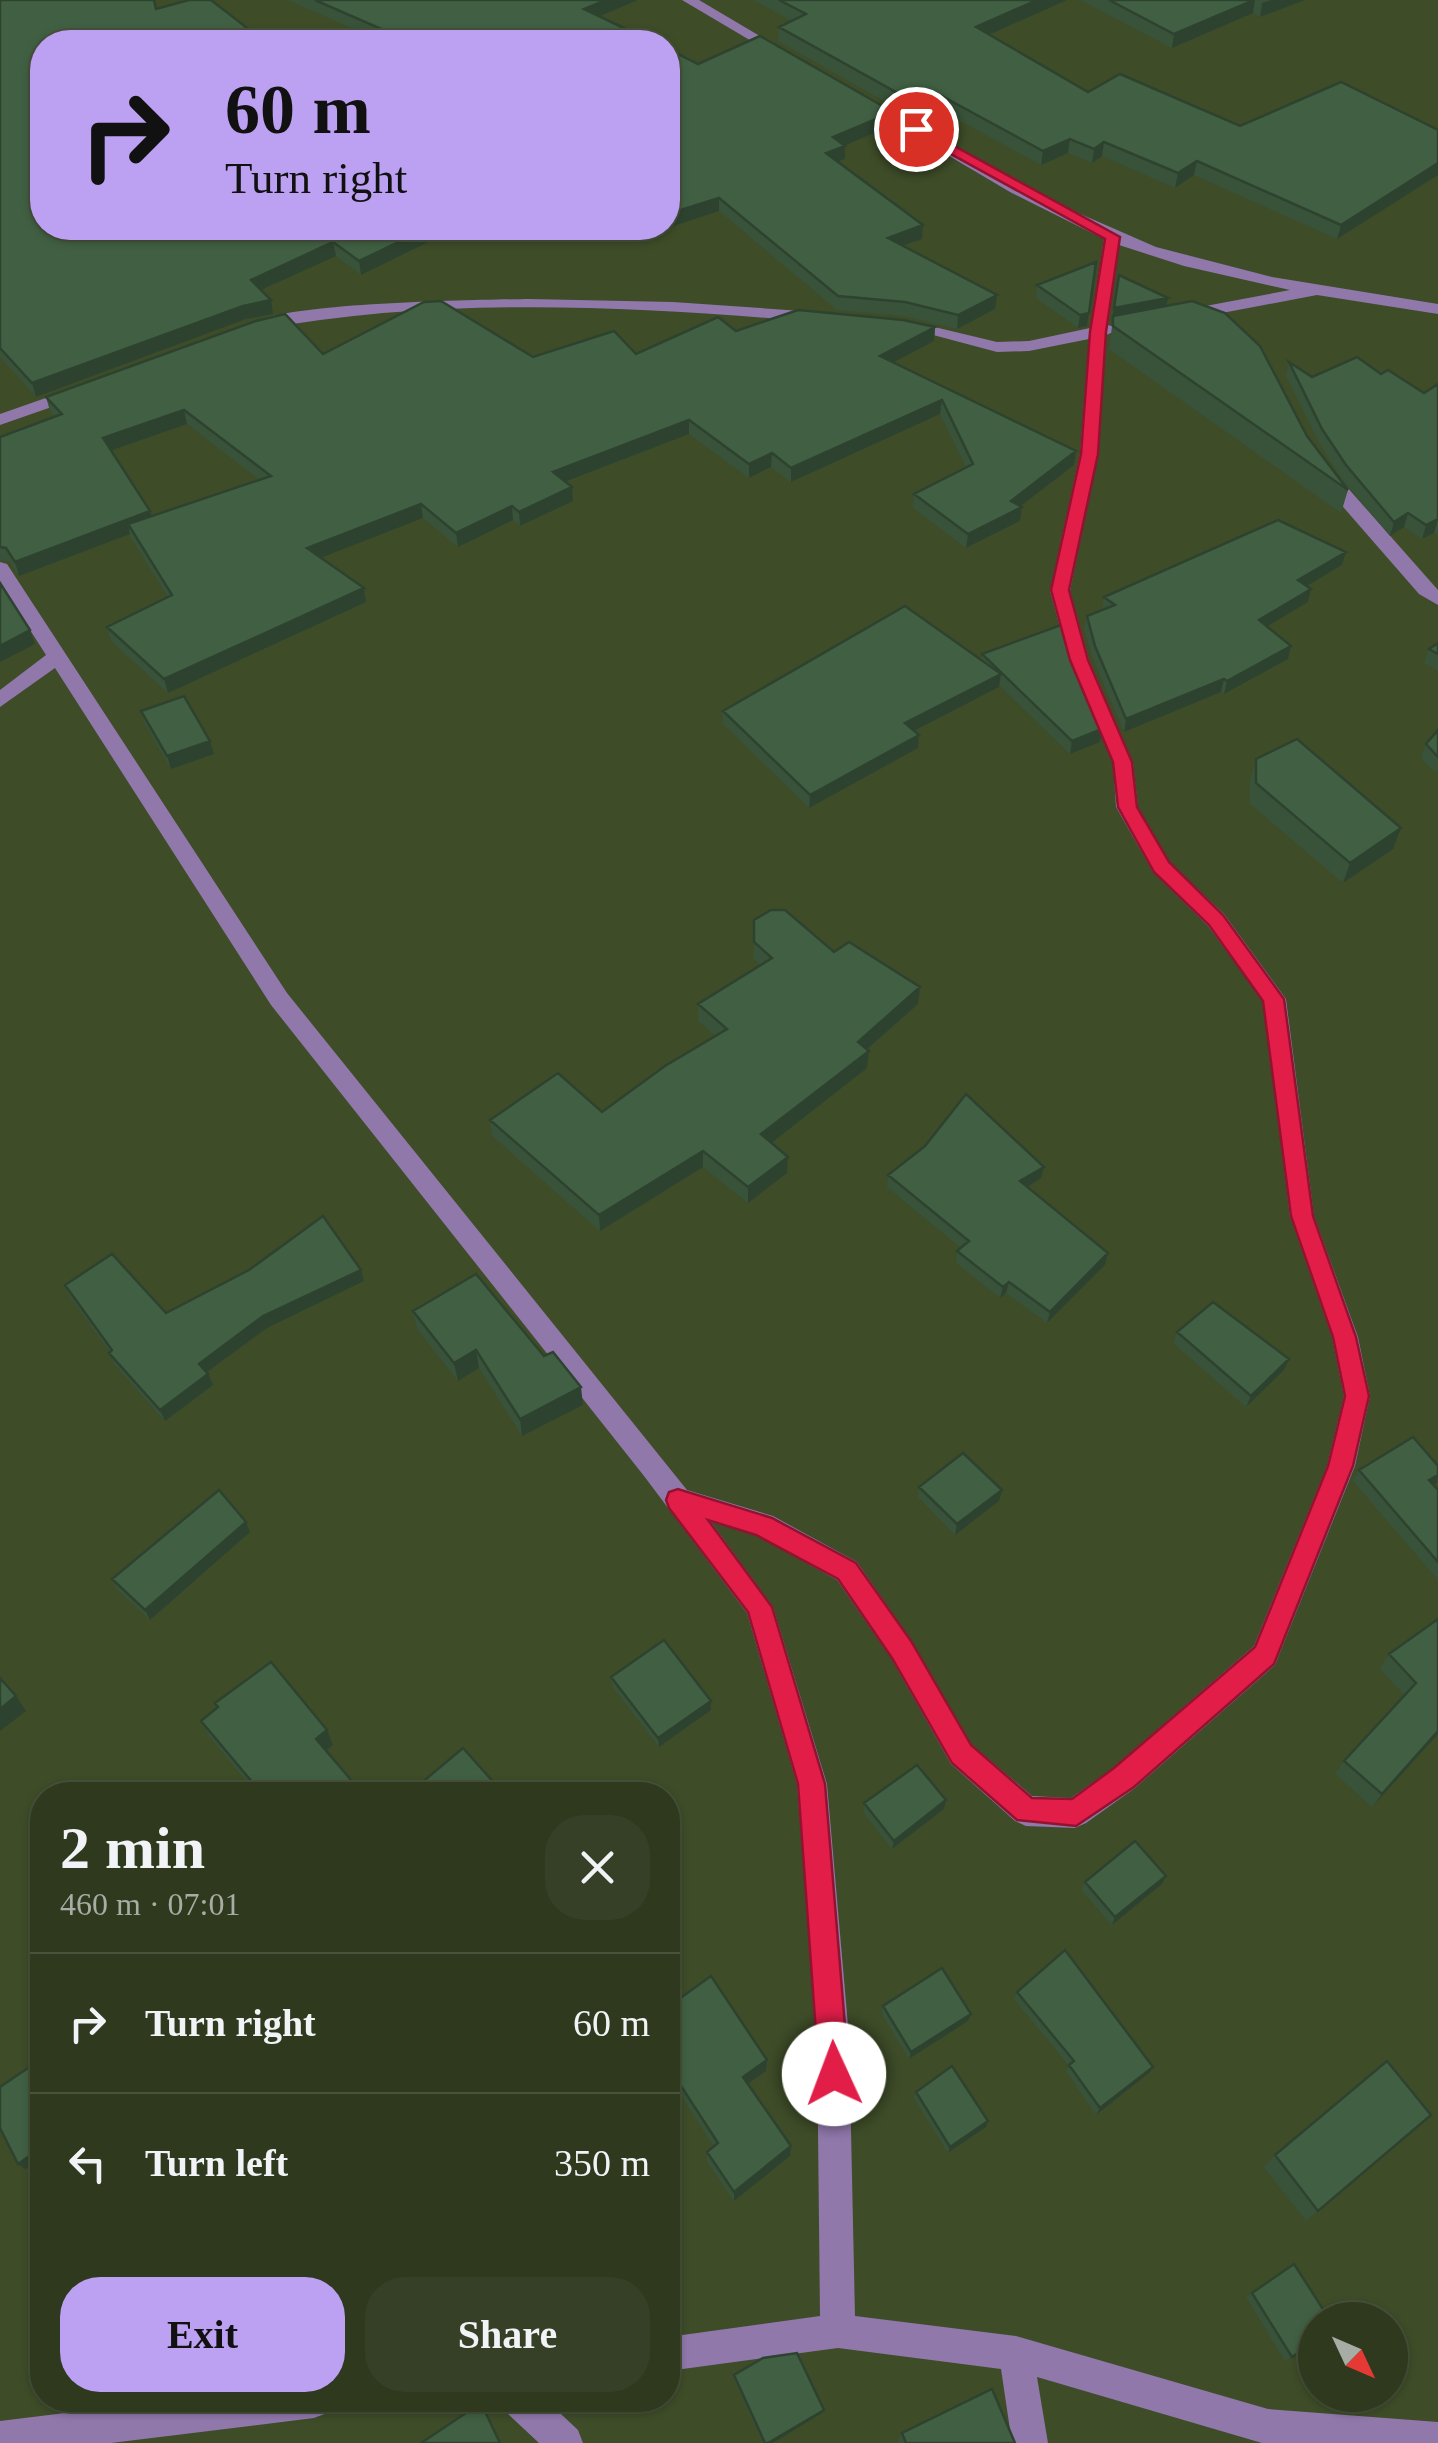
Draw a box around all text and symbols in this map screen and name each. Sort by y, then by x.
icon: right [60,70,190,200]
text: 60 m [225,71,371,148]
pin [874,87,959,172]
icon: arrive [889,102,944,157]
text: Turn right [225,153,407,203]
text: 2 min [60,1815,205,1881]
button: close [545,1815,650,1920]
text: 460 m · 07:01 [60,1886,240,1922]
icon: right [60,1996,115,2051]
text: Turn right [145,2002,316,2044]
text: 60 m [573,2002,650,2044]
position arrow [782,2022,886,2126]
icon: left [60,2136,115,2191]
text: Turn left [145,2142,288,2184]
text: 350 m [554,2142,650,2184]
button: Exit [60,2277,345,2392]
button: Share [365,2277,650,2392]
north arrow [1298,2302,1408,2412]
map controls [1298,2302,1408,2412]

